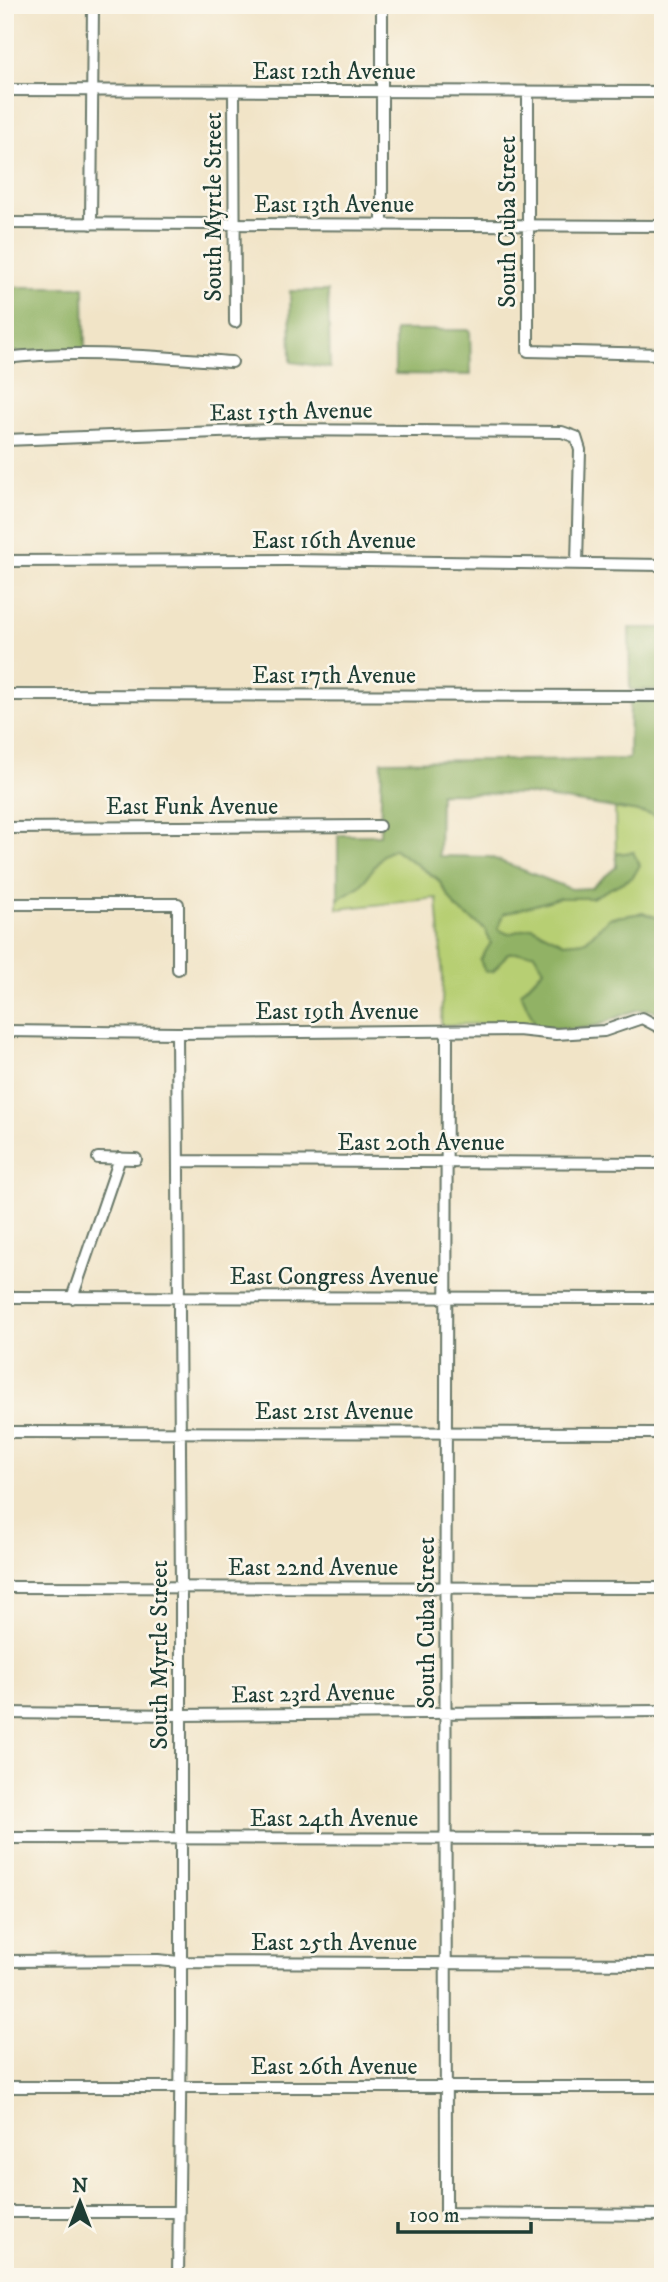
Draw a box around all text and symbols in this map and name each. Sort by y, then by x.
street label: East 12th Avenue [252,57,416,87]
street label: South Myrtle Street [199,112,229,302]
street label: South Cuba Street [493,136,523,308]
street label: East 13th Avenue [254,190,414,220]
street label: East 15th Avenue [209,396,373,428]
street label: East 16th Avenue [252,526,416,556]
street label: East 17th Avenue [252,661,416,691]
street label: East Funk Avenue [106,792,278,822]
street label: East 19th Avenue [255,997,419,1027]
street label: East 20th Avenue [337,1128,505,1158]
street label: East Congress Avenue [229,1262,439,1292]
street label: East 21st Avenue [255,1397,413,1427]
street label: South Cuba Street [412,1537,442,1709]
street label: East 22nd Avenue [228,1553,398,1583]
street label: South Myrtle Street [145,1560,175,1750]
street label: East 23rd Avenue [231,1678,395,1710]
street label: East 24th Avenue [250,1804,418,1834]
street label: East 25th Avenue [251,1928,417,1958]
street label: East 26th Avenue [251,2052,418,2082]
north arrow [46,2166,116,2236]
text: N [72,2175,88,2198]
scale bar [398,2191,532,2235]
text: 100 m [409,2203,460,2229]

